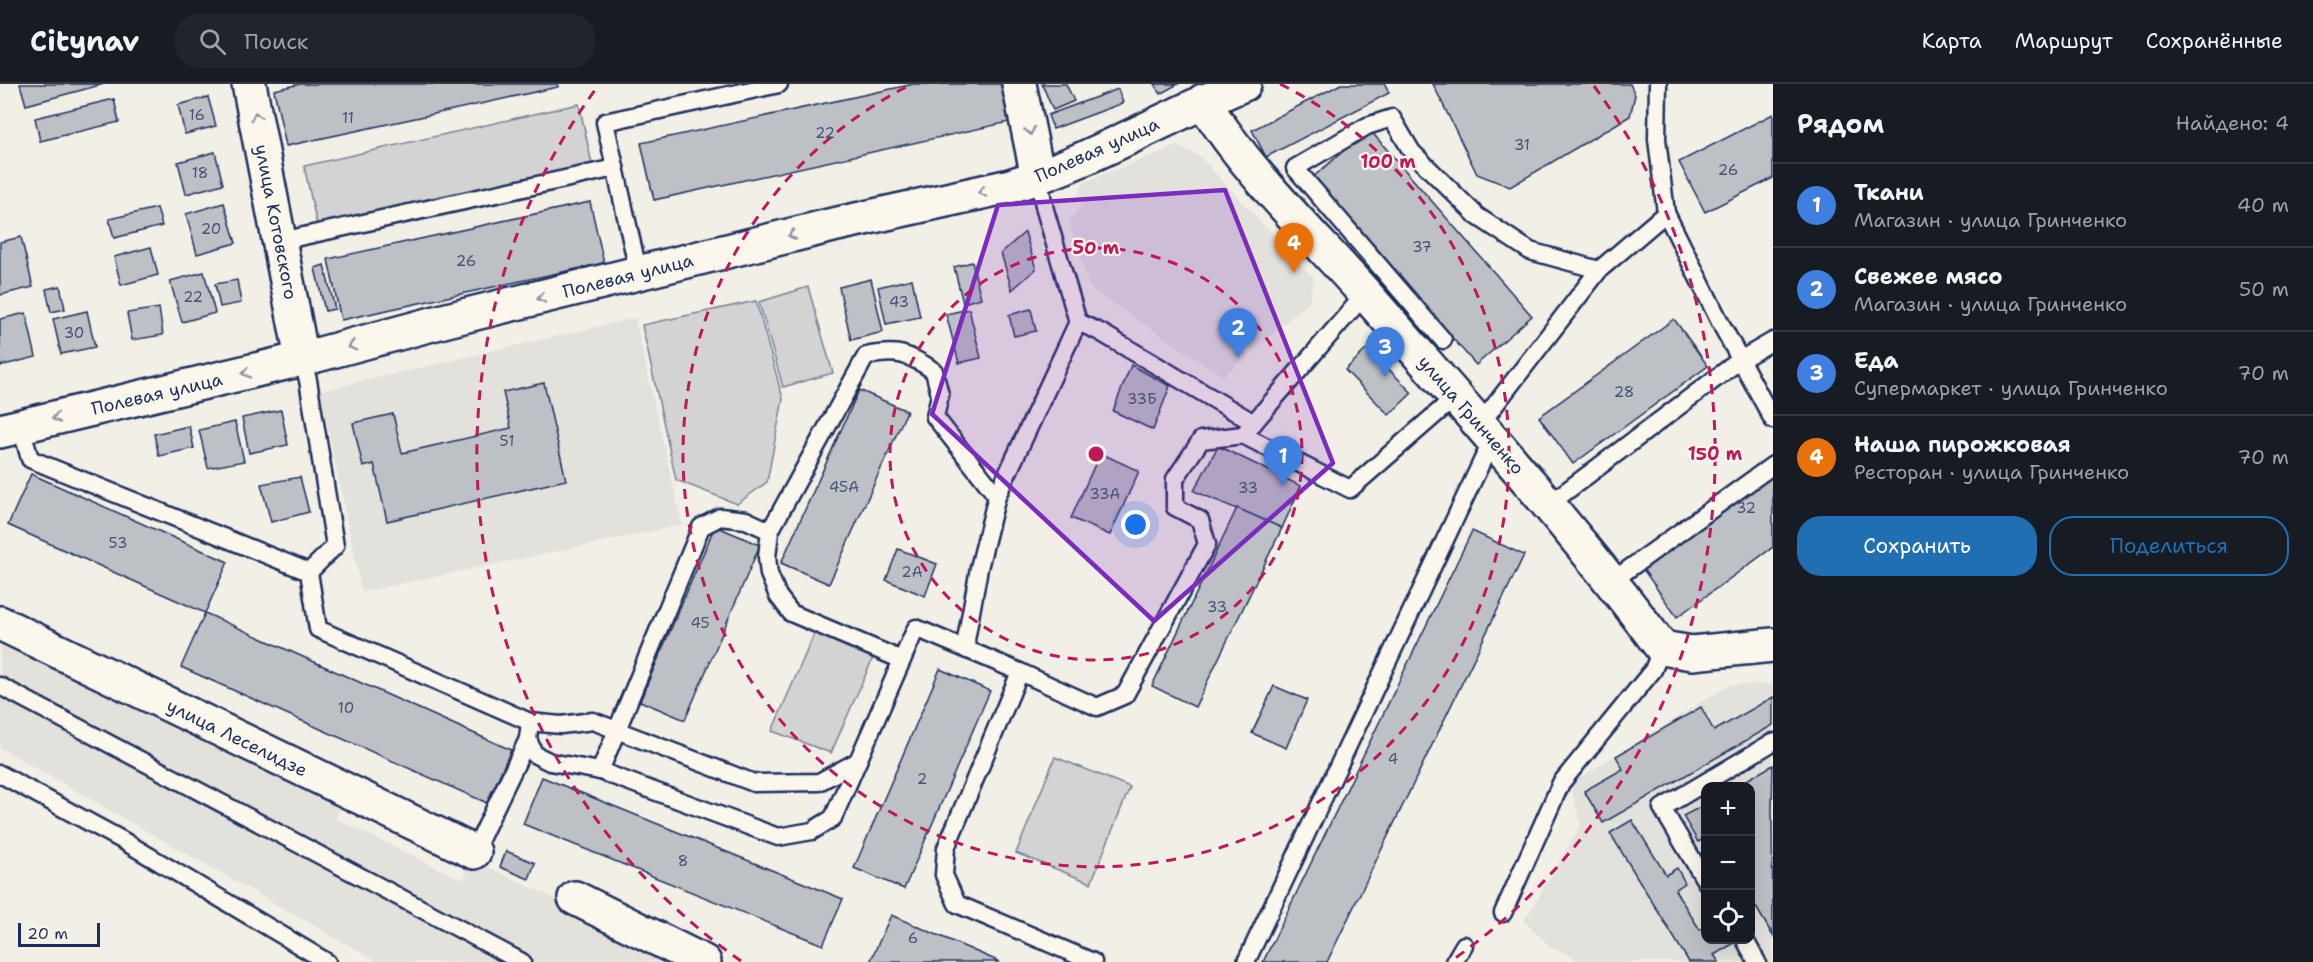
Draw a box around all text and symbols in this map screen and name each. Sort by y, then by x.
search box [175,14,595,68]
text: Citynav [30,22,139,60]
icon: search [196,25,229,58]
text: Поиск [244,27,309,56]
text: Карта [1922,27,1982,55]
text: Маршрут [2015,27,2113,55]
text: Сохранённые [2146,27,2283,55]
house number: 16 [189,105,205,125]
text: Рядом [1797,106,1884,141]
house number: 11 [342,108,354,128]
text: Найдено: 4 [2176,110,2289,136]
one-way arrow [250,112,263,122]
street label: Полевая улица [1031,112,1163,188]
house number: 22 [815,123,835,143]
one-way arrow [1022,125,1035,135]
house number: 31 [1514,135,1530,155]
street label: улица Котовского [249,142,303,302]
text: 100 m [1360,150,1416,174]
house number: 26 [1718,160,1738,180]
house number: 18 [192,163,208,183]
text: Ткани [1854,178,1924,207]
one-way arrow [977,185,987,198]
text: 1 [1812,192,1821,218]
text: 40 m [2237,192,2289,218]
text: Магазин · улица Гринченко [1854,207,2127,233]
house number: 20 [201,219,221,239]
pin: 4 [1274,224,1314,273]
one-way arrow [787,228,797,241]
text: 50 m [1073,236,1120,260]
house number: 37 [1412,237,1432,257]
street label: Полевая улица [560,248,696,304]
house number: 26 [456,251,476,271]
text: Свежее мясо [1854,262,2003,291]
text: 2 [1810,276,1824,302]
text: 50 m [2239,276,2289,302]
house number: 22 [183,287,203,307]
one-way arrow [537,290,547,303]
text: Магазин · улица Гринченко [1854,291,2127,317]
house number: 43 [889,292,909,312]
pin: 2 [1218,308,1258,358]
house number: 30 [64,323,84,343]
pin: 3 [1366,328,1404,377]
one-way arrow [348,339,358,351]
text: Еда [1854,346,1899,375]
street label: улица Гринченко [1413,350,1529,480]
text: 3 [1810,360,1824,386]
text: 70 m [2237,360,2289,386]
one-way arrow [241,366,251,379]
street label: Полевая улица [89,367,225,421]
text: Супермаркет · улица Гринченко [1854,375,2168,401]
house number: 28 [1614,382,1634,402]
house number: 33Б [1127,389,1157,409]
one-way arrow [51,411,61,424]
text: Наша пирожковая [1854,430,2071,459]
house number: 51 [500,431,514,451]
pin: 1 [1264,436,1302,486]
text: 150 m [1688,442,1743,466]
centre of rings [1086,444,1106,464]
text: 4 [1810,444,1824,470]
text: 70 m [2237,444,2289,470]
text: Ресторан · улица Гринченко [1854,459,2129,485]
house number: 45А [829,477,859,497]
house number: 33 [1238,478,1258,498]
house number: 33А [1090,484,1121,504]
house number: 32 [1736,498,1756,518]
your location [1121,510,1150,539]
button: Сохранить [1797,516,2037,576]
button: Поделиться [2049,516,2289,576]
house number: 53 [109,533,128,553]
house number: 2А [901,562,923,582]
house number: 33 [1207,597,1227,617]
house number: 45 [690,613,710,633]
street label: улица Леселидзе [163,694,311,782]
house number: 10 [338,698,354,718]
house number: 4 [1388,749,1398,769]
house number: 2 [917,769,927,789]
map controls [1701,782,1755,944]
button: + [1701,782,1755,836]
button: − [1701,836,1755,890]
house number: 8 [678,851,688,871]
button: locate [1701,890,1755,944]
scale bar [18,920,100,948]
text: 20 m [27,923,68,944]
house number: 6 [908,928,918,948]

